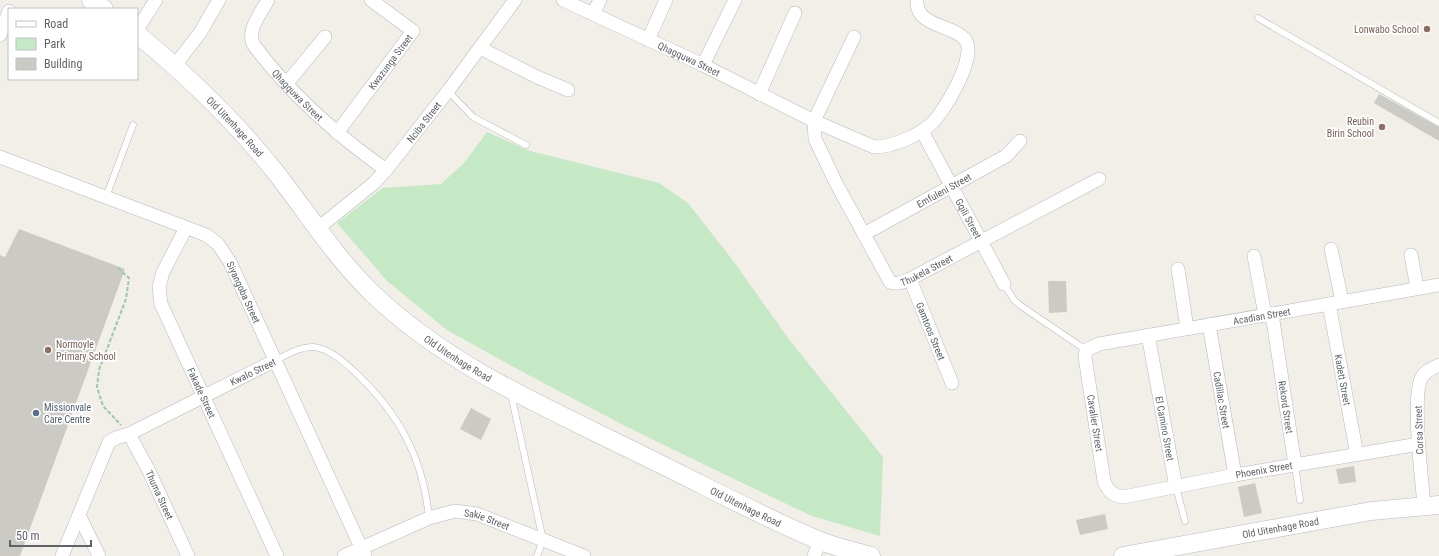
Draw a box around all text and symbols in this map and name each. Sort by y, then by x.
legend [8,8,138,80]
text: Road [44,17,68,31]
place label: Lonwabo School [1354,24,1419,35]
marker: Lonwabo School [1422,24,1432,34]
street label: Kwazunga Street [366,32,414,91]
text: Park [44,37,66,51]
street label: Qhagquwa Street [656,39,722,78]
text: Building [44,57,82,71]
street label: Qhagquwa Street [270,67,325,123]
street label: Old Uitenhage Road [205,94,266,159]
street label: Nciba Street [404,99,443,144]
place label: Reubin Birin School [1327,116,1374,139]
marker: Reubin Birin School [1377,122,1387,132]
street label: Emfuleni Street [915,171,973,210]
street label: Gqili Street [954,196,984,240]
street label: Thukela Street [899,252,954,288]
street label: Siyangoba Street [225,259,263,325]
street label: Gamtoos Street [914,300,948,362]
street label: Acadian Street [1232,305,1291,326]
street label: Old Uitenhage Road [422,333,494,384]
place label: Normoyle Primary School [56,339,116,362]
marker: Normoyle Primary School [43,345,53,355]
street label: Kadett Street [1333,353,1353,406]
street label: Kwalo Street [228,356,278,388]
street label: Fakade Street [186,366,218,420]
street label: Cadillac Street [1212,371,1232,429]
street label: Rekord Street [1277,380,1296,434]
street label: Cavalier Street [1085,394,1105,452]
street label: El Camino Street [1154,395,1177,462]
place label: Missionvale Care Centre [44,402,91,425]
street label: Corsa Street [1413,405,1425,455]
marker: Missionvale Care Centre [31,408,41,418]
street label: Phoenix Street [1235,460,1293,480]
street label: Thuma Street [144,468,176,521]
street label: Old Uitenhage Road [709,485,783,529]
street label: Sakie Street [464,507,511,532]
street label: Old Uitenhage Road [1241,515,1320,540]
scale bar [10,522,91,548]
text: 50 m [16,529,40,543]

